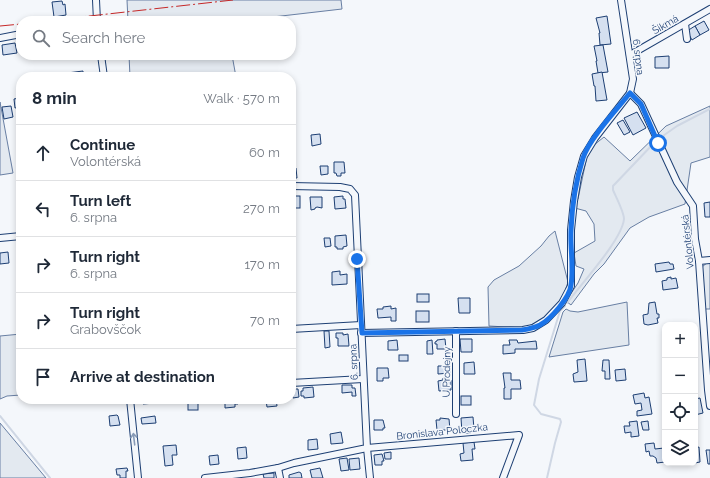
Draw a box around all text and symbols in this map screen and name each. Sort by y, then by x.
street label: Šikmá [650,13,680,36]
search box [16,16,296,60]
icon: search [30,27,52,49]
text: Search here [62,29,145,47]
street label: 6. srpna [631,38,646,76]
text: 8 min [32,88,77,108]
text: Walk · 570 m [203,91,280,106]
route start [649,134,667,152]
text: Continue [70,136,135,154]
icon: ahead [32,142,54,164]
text: 60 m [249,145,280,160]
text: Volontérská [70,154,141,169]
text: Turn left [70,192,131,210]
icon: left [32,198,54,220]
text: 270 m [243,201,280,216]
text: 6. srpna [70,210,117,225]
street label: Volontérská [679,214,696,270]
text: Turn right [70,248,140,266]
route end [348,250,366,268]
icon: right [32,254,54,276]
text: 170 m [244,257,280,272]
text: 6. srpna [70,266,117,281]
text: Turn right [70,304,140,322]
icon: right [32,310,54,332]
text: 70 m [250,313,280,328]
text: Grabovščok [70,322,141,337]
map controls [662,322,698,466]
button: + [662,322,698,358]
street label: 6. srpna [347,344,360,380]
street label: U Prodejny [441,346,452,398]
button: − [662,358,698,394]
icon: arrive [32,366,54,388]
text: Arrive at destination [70,368,215,386]
button: locate [662,394,698,430]
street label: Bronislava Poloczka [396,421,488,442]
button: layers [662,430,698,466]
one-way arrow [130,433,138,446]

